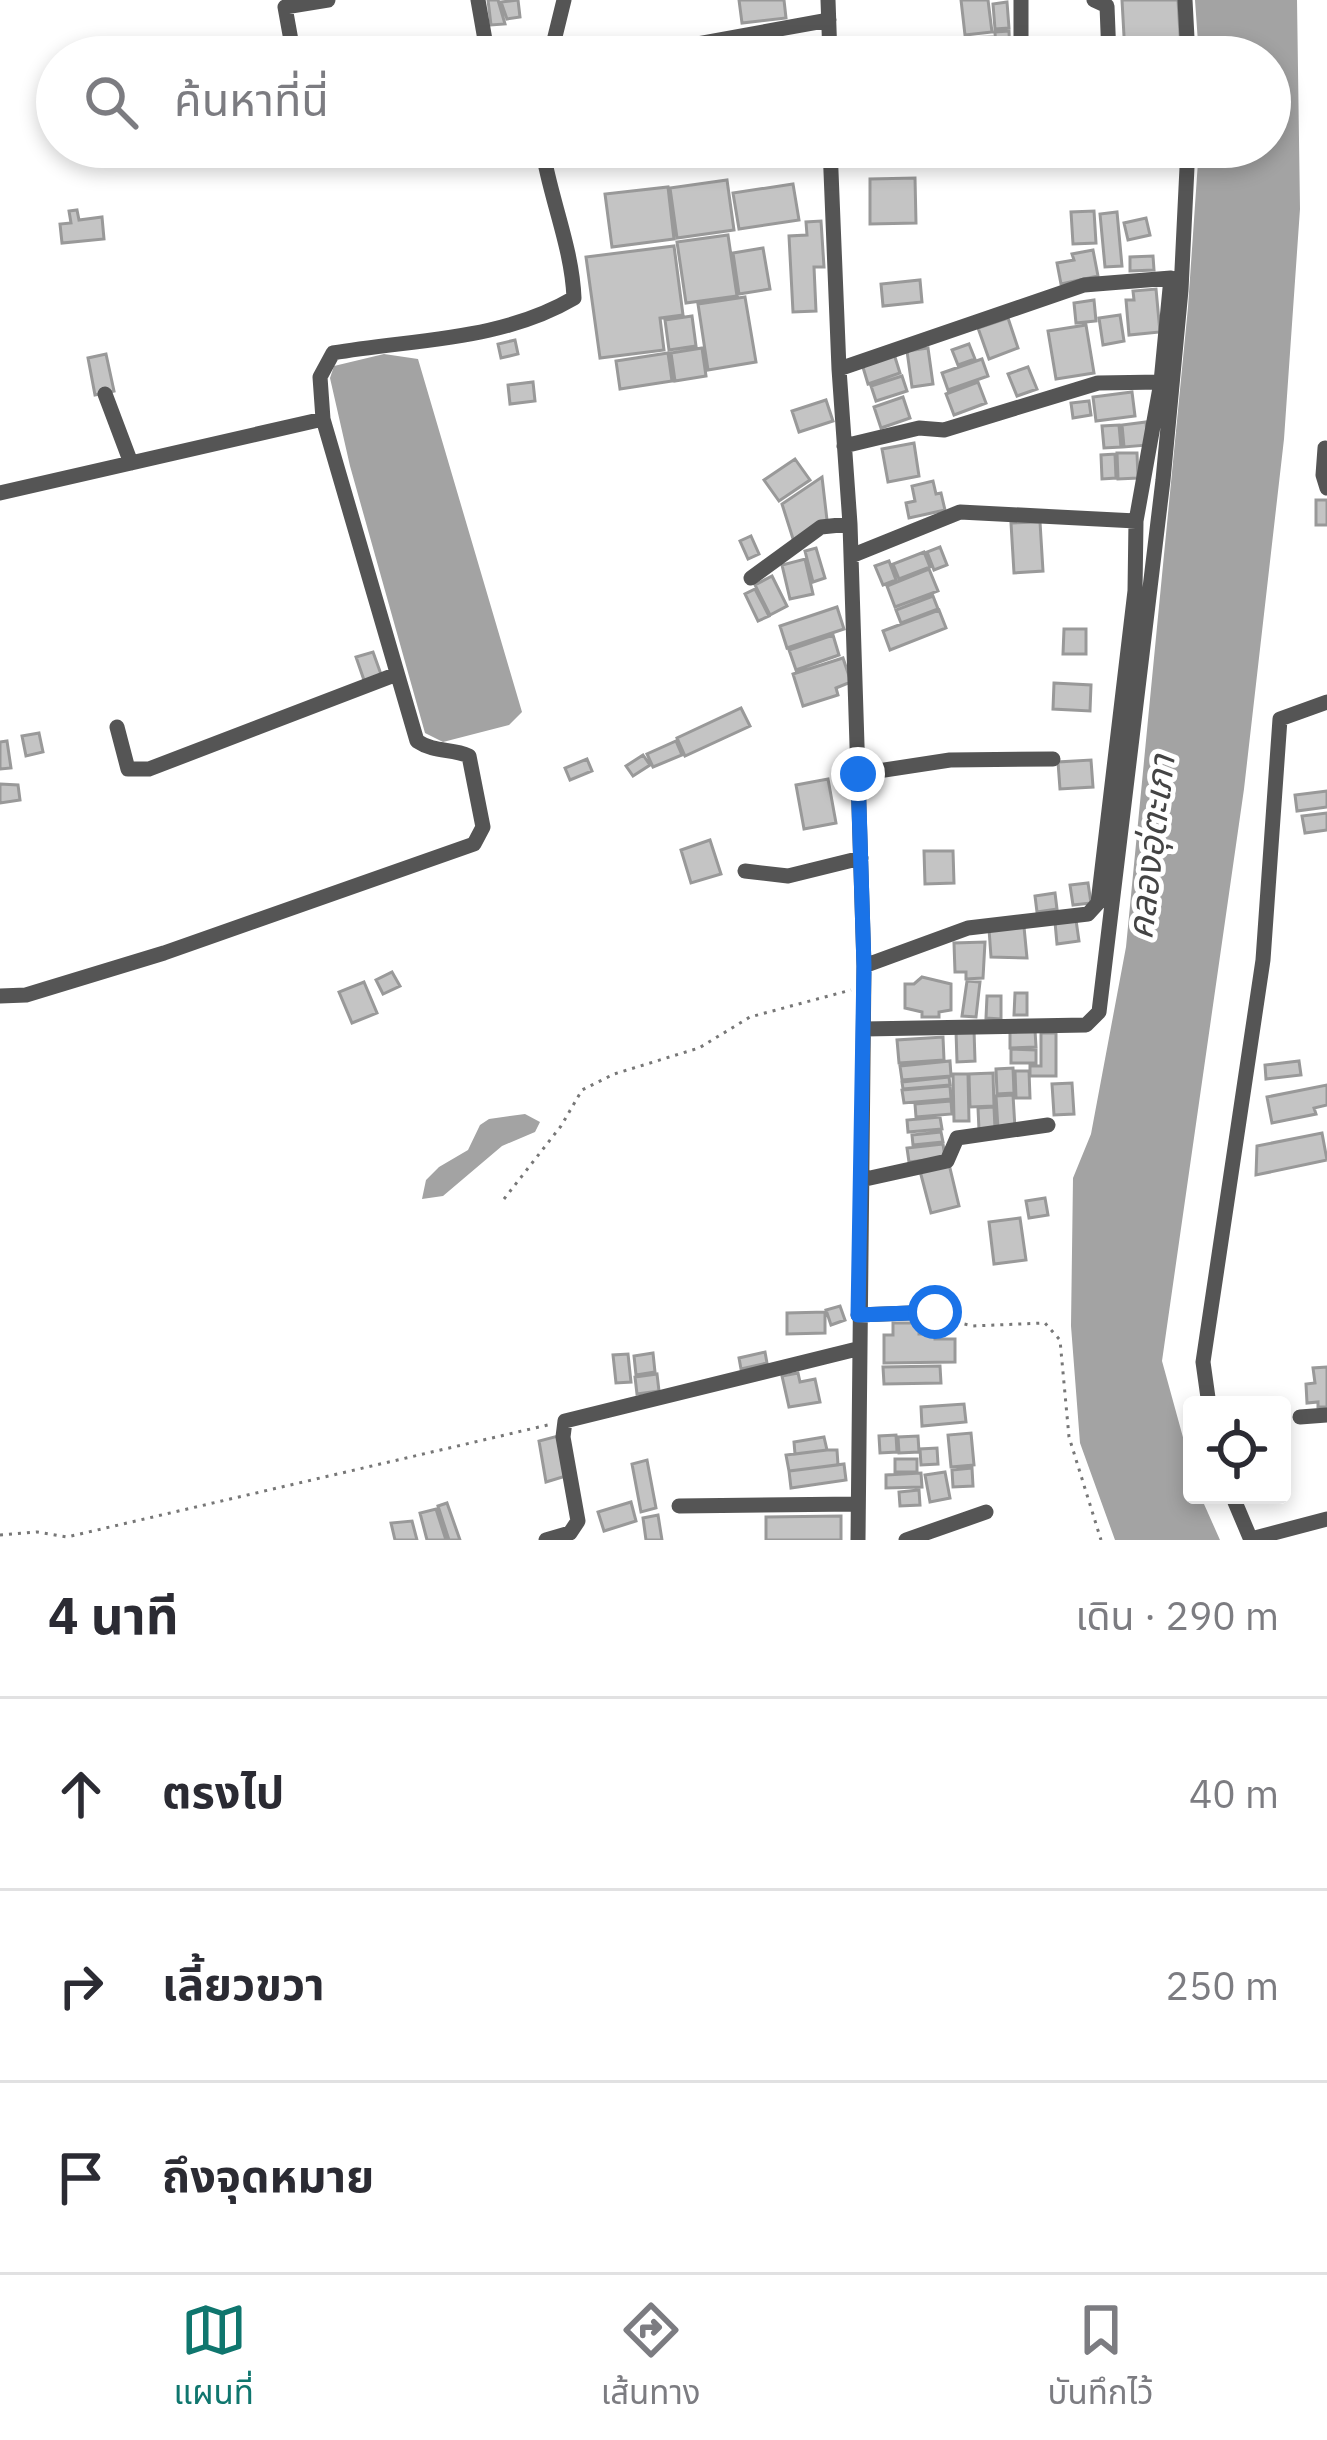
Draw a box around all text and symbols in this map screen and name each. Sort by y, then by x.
search box [36,36,1291,168]
icon: search [78,69,144,135]
text: ค้นหาที่นี่ [174,70,329,128]
route end [831,747,885,801]
water label: คลองอุ่ตะเภา [1115,751,1185,942]
route start [908,1285,962,1339]
map controls [1183,1396,1291,1504]
button: locate [1183,1396,1291,1504]
text: 4 นาที [48,1582,179,1648]
text: เดิน · 290 m [1075,1590,1279,1641]
icon: ahead [48,1761,114,1827]
text: ตรงไป [162,1762,284,1820]
text: 40 m [1189,1768,1279,1819]
icon: right [48,1953,114,2019]
text: เลี้ยวขวา [162,1954,325,2012]
text: 250 m [1166,1960,1279,2011]
icon: arrive [48,2145,114,2211]
text: ถึงจุดหมาย [162,2146,374,2204]
tab: แผนที่ [173,2297,254,2419]
tab: เส้นทาง [601,2297,701,2419]
tab: บันทึกไว้ [1048,2297,1154,2419]

